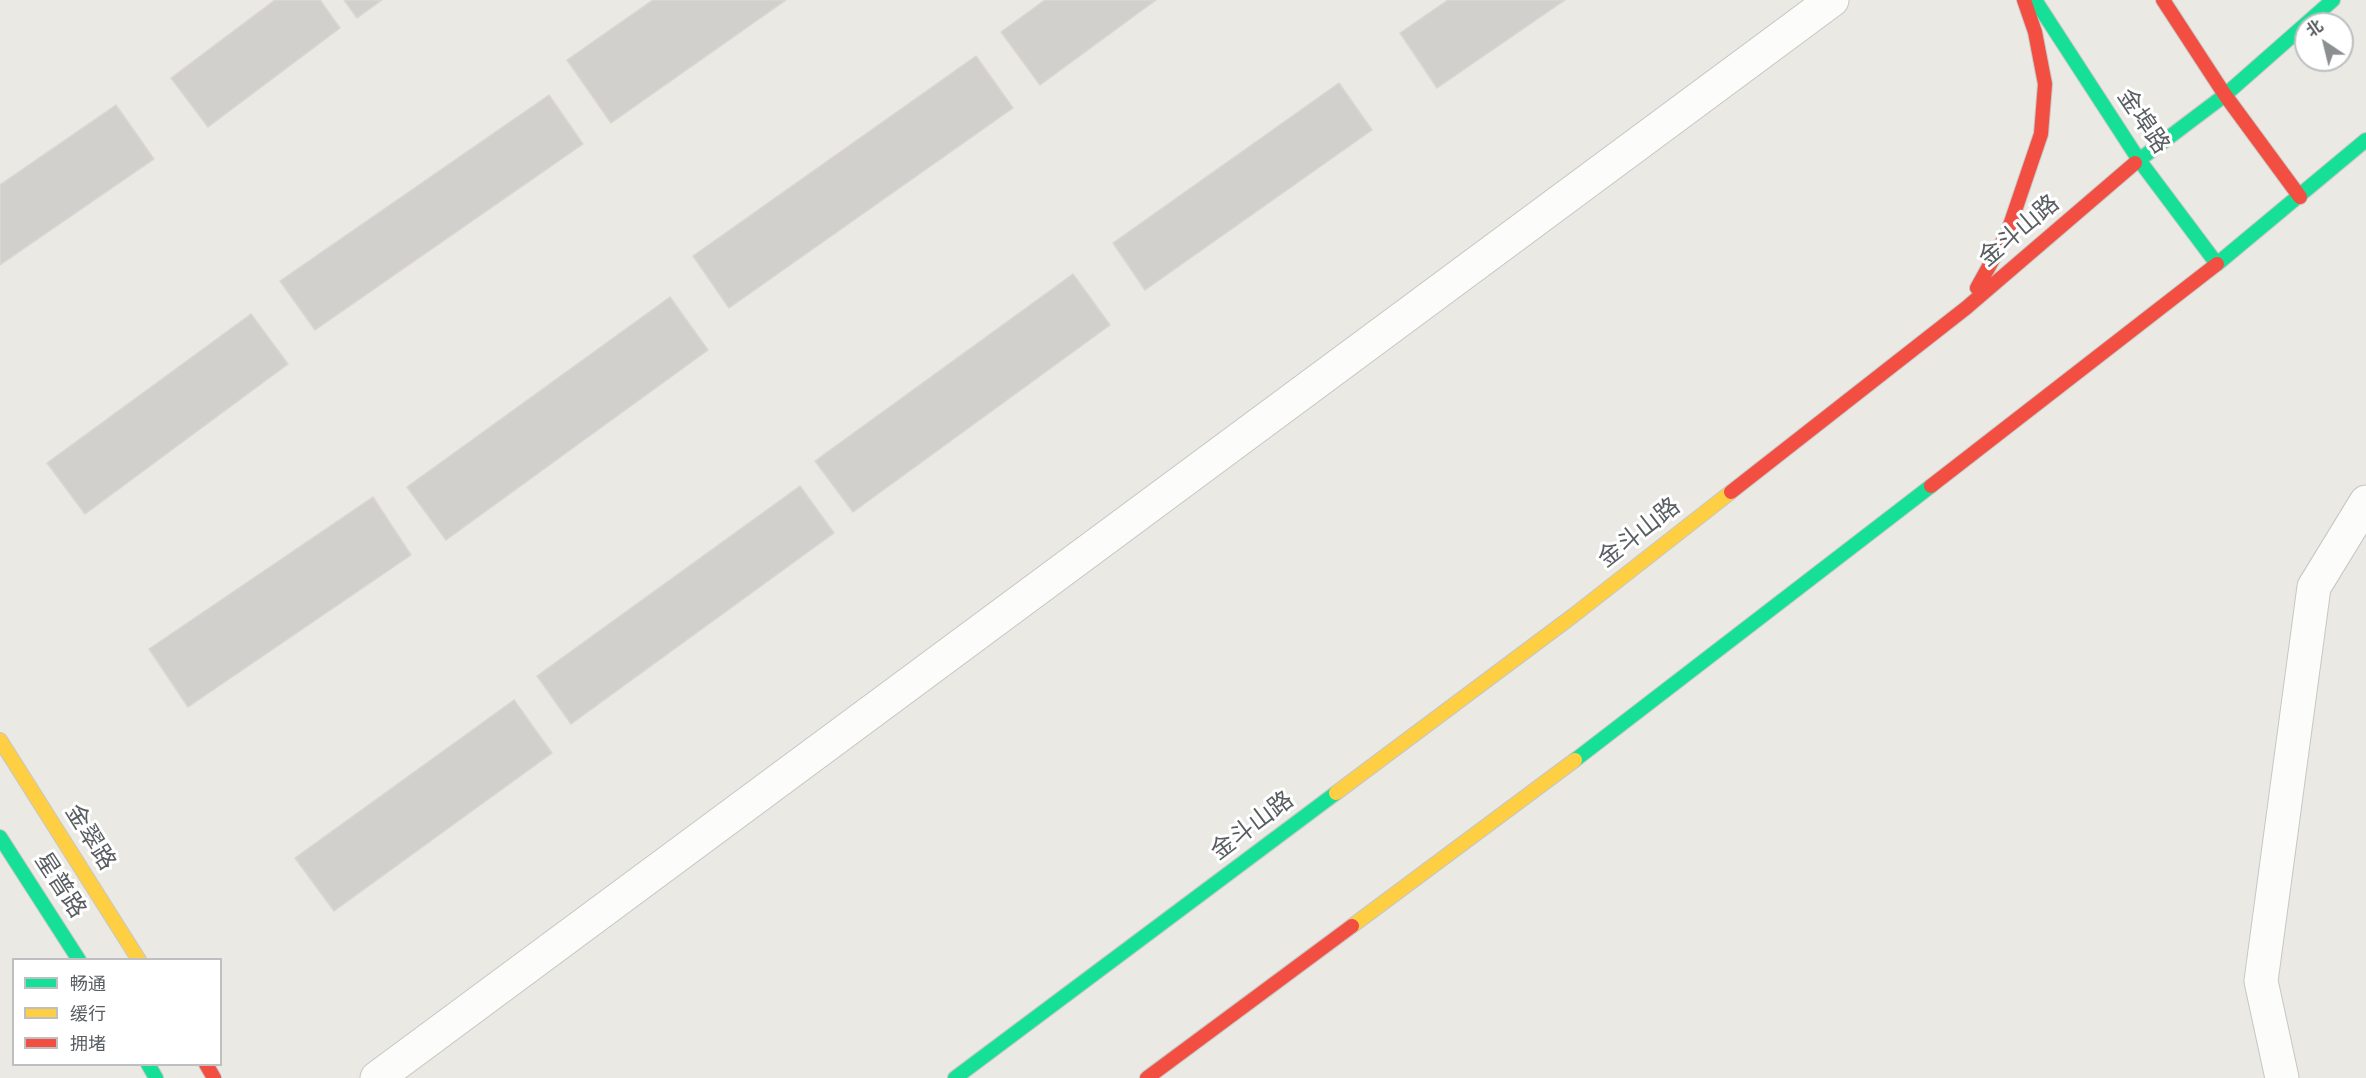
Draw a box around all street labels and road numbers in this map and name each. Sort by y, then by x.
street label: 金埠路 [2110,84,2174,160]
street label: 金斗山路 [1974,190,2066,274]
street label: 金斗山路 [1593,493,1687,575]
street label: 金斗山路 [1206,787,1300,867]
street label: 金翠路 [58,800,120,876]
street label: 星普路 [27,848,91,924]

